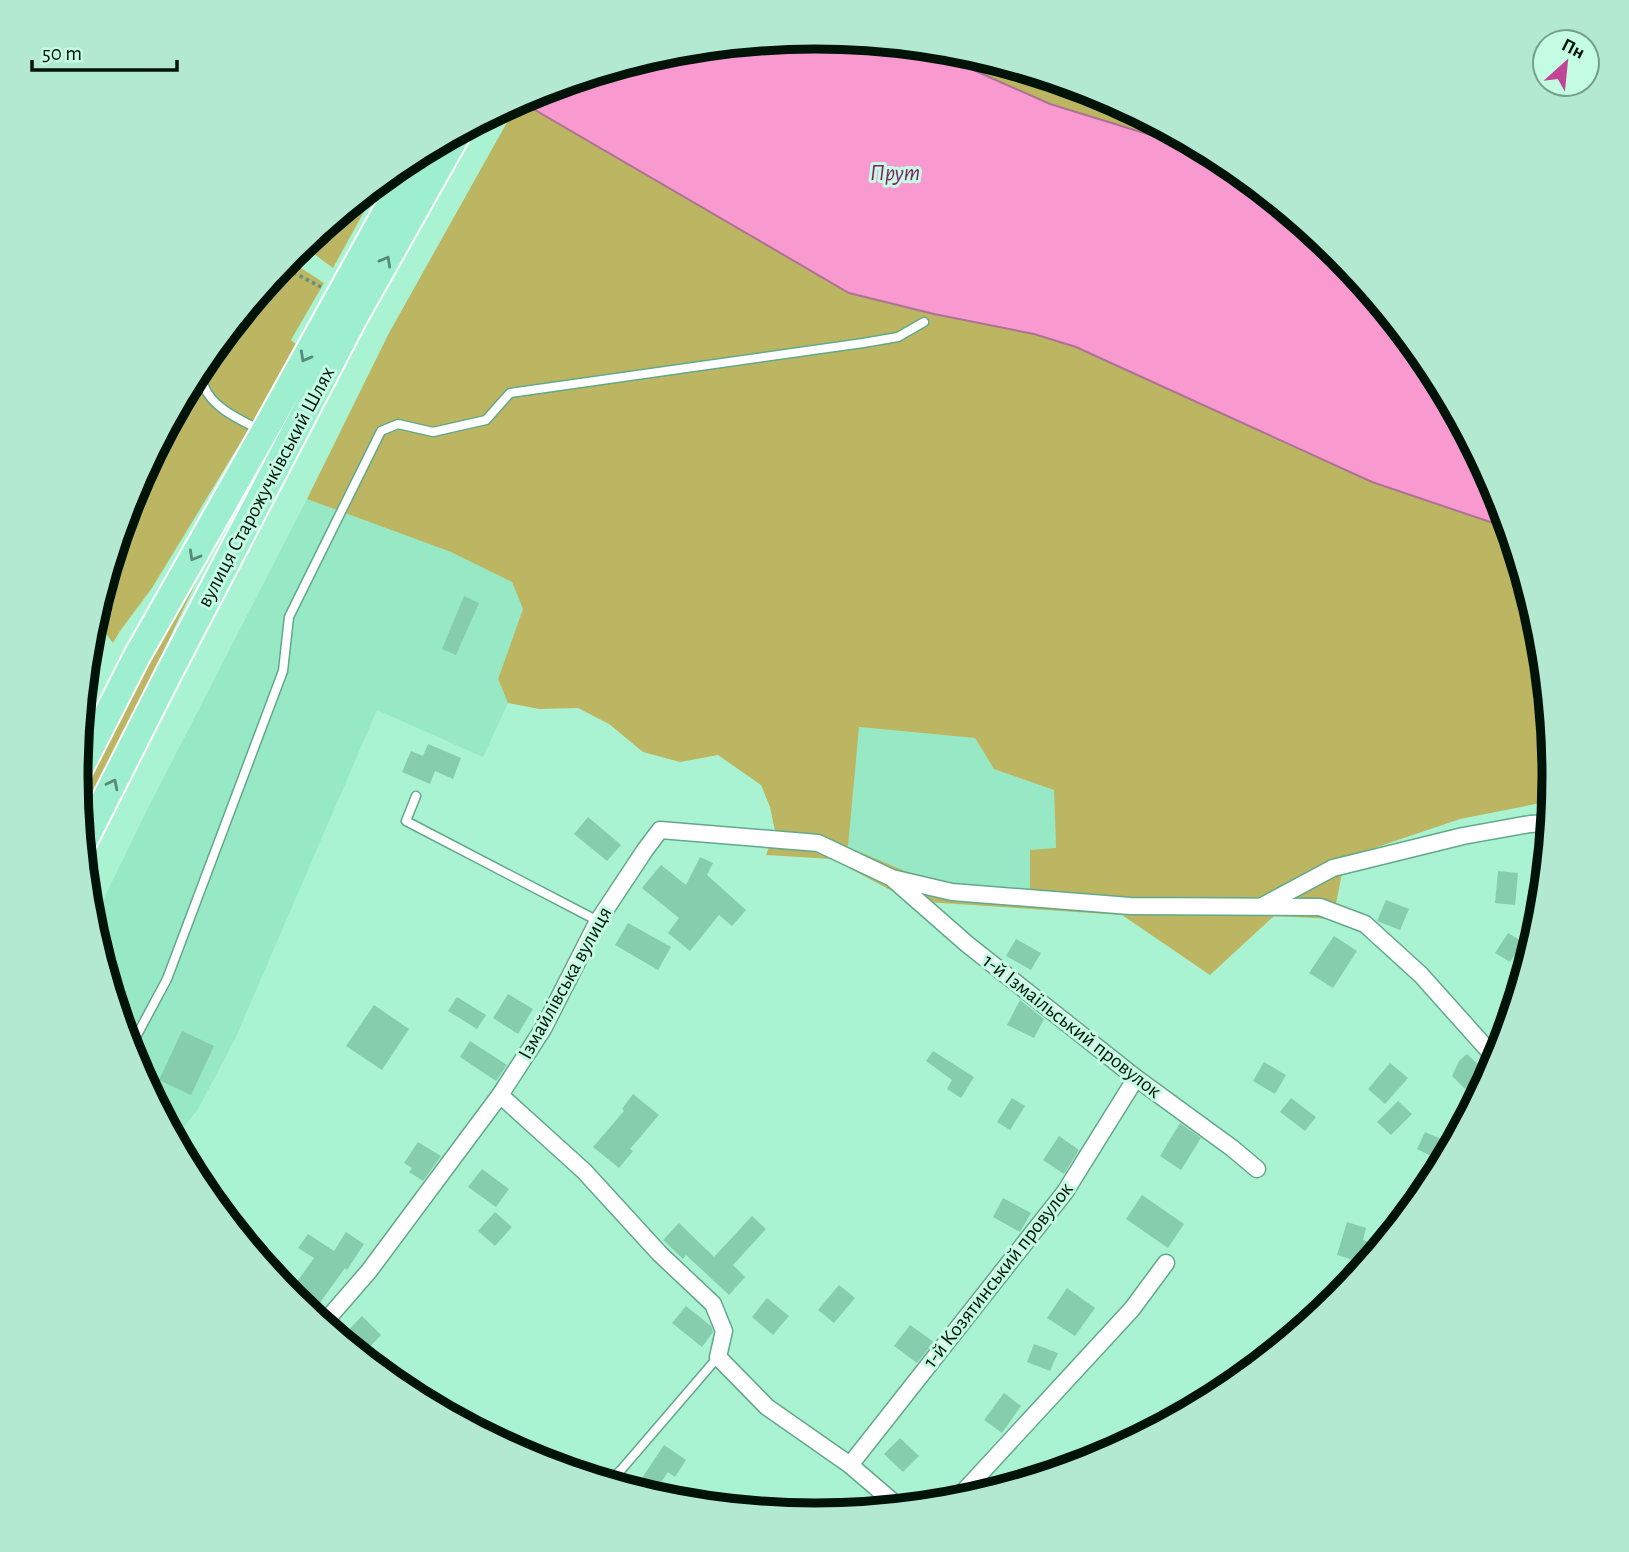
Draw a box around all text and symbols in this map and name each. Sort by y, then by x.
scale bar [32,28,177,72]
north arrow [1531,28,1601,98]
text: Пн [1558,35,1588,63]
text: 50 m [42,43,82,64]
water label: Прут [870,162,920,185]
one-way arrow [378,255,391,268]
one-way arrow [300,350,313,363]
street label: вулиця Старожучківський Шлях [194,363,338,611]
one-way arrow [189,549,202,561]
one-way arrow [104,779,118,791]
street label: Ізмайлівська вулиця [514,903,616,1063]
street label: 1-й Ізмаїльський провулок [979,950,1165,1102]
street label: 1-й Козятинський провулок [919,1178,1077,1372]

